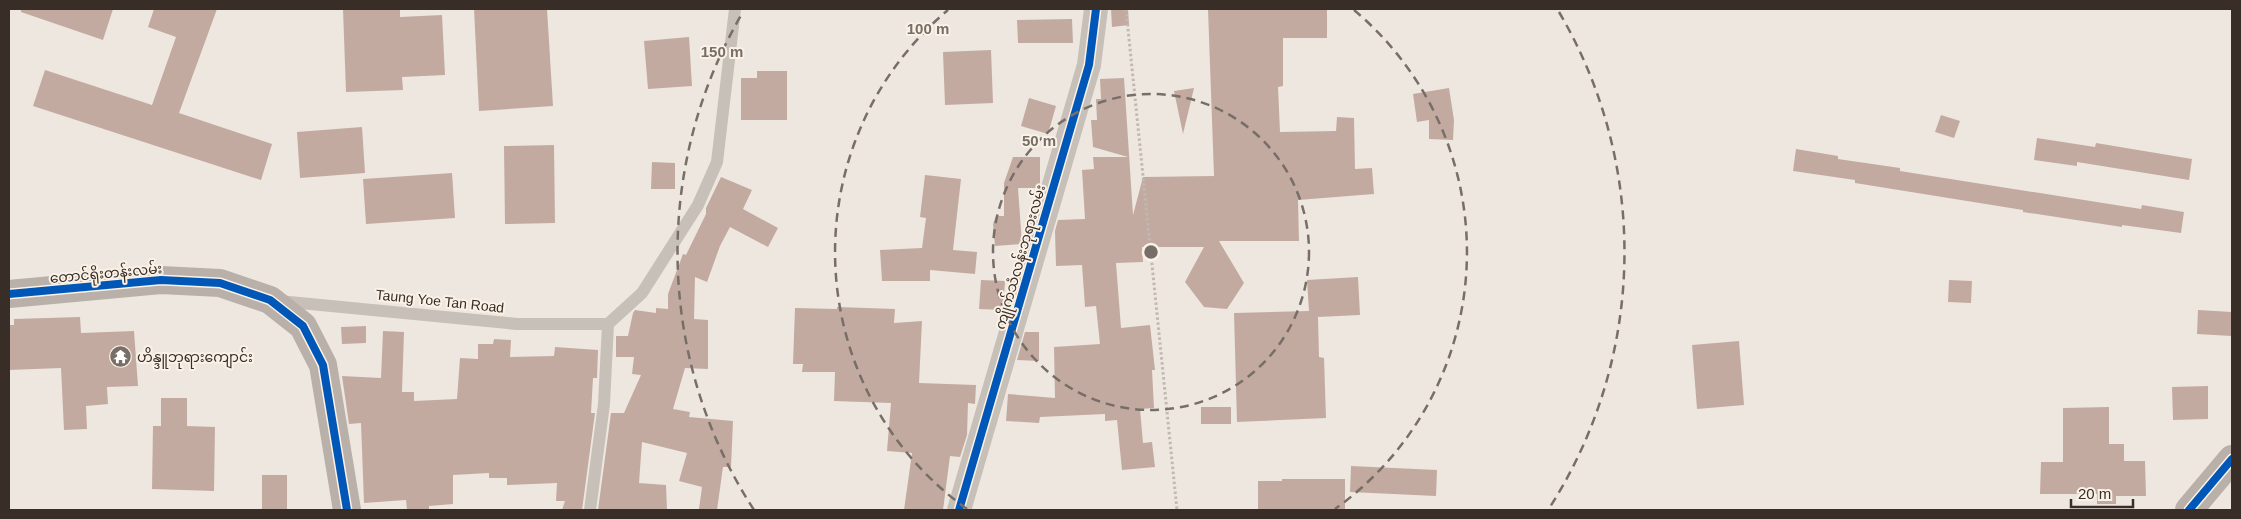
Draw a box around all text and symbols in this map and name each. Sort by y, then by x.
text: 100 m [907,20,949,37]
text: 150 m [701,43,743,60]
text: 50 m [1022,132,1056,149]
street label: ကျိုက်သံလန်းဘုရားလမ်း [990,182,1052,332]
centre of rings [1142,243,1160,261]
street label: တောင်ရိုးတန်းလမ်း [49,258,163,290]
street label: Taung Yoe Tan Road [375,286,505,316]
temple icon: ဟိန္ဒူဘုရားကျောင်း [109,345,133,369]
place label: ဟိန္ဒူဘုရားကျောင်း [137,347,253,369]
scale bar [2071,476,2134,508]
text: 20 m [2078,485,2111,502]

